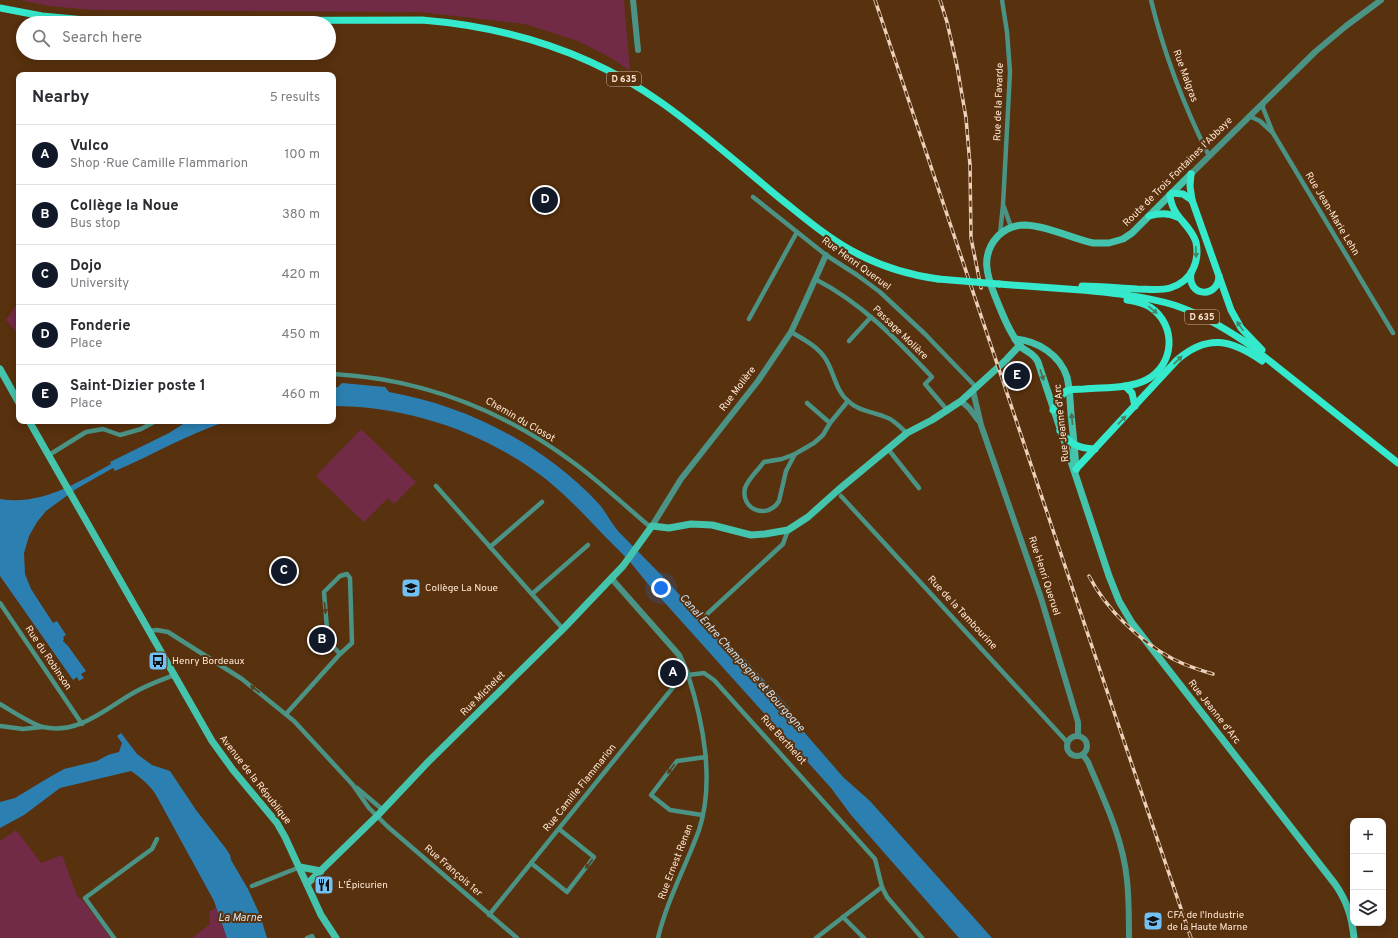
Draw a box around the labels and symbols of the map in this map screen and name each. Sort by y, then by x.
street label: Rue Malgras [1170,48,1201,104]
street label: Rue de la Favarde [991,63,1007,141]
road number: D 635 [607,72,641,86]
street label: Route de Trois Fontaines l'Abbaye [1120,114,1236,230]
street label: Rue Jean-Marie Lehn [1302,170,1362,258]
pin: D [532,185,558,215]
street label: Rue Henri Queruel [819,234,893,294]
one-way arrow [1193,246,1200,258]
street label: Passage Molière [869,303,931,363]
one-way arrow [1148,306,1159,315]
road number: D 635 [1185,310,1219,324]
one-way arrow [1236,321,1244,331]
one-way arrow [1173,355,1183,365]
pin: E [1004,361,1030,391]
street label: Rue Molière [717,364,759,414]
one-way arrow [1039,370,1045,382]
street label: Rue Jeanne d'Arc [1051,383,1073,463]
street label: Chemin du Closot [483,395,558,445]
one-way arrow [1068,413,1075,425]
one-way arrow [1117,415,1127,425]
street label: Rue Henri Queruel [1025,535,1063,617]
pin: C [271,556,297,586]
street label: Rue de la Tambourine [924,573,1000,653]
school or university icon: Collège La Noue [400,577,422,599]
your location [651,578,671,598]
place label: Collège La Noue [425,582,498,595]
water label: Canal Entre Champagne et Bourgogne [676,591,808,735]
one-way arrow [322,602,328,614]
street label: Rue du Robinson [22,623,74,693]
pin: B [309,625,335,655]
bus stop icon: Henry Bordeaux [147,650,169,672]
place label: Henry Bordeaux [172,655,245,668]
pin: A [660,658,686,688]
street label: Rue Michelet [458,669,508,719]
street label: Rue Jeanne d'Arc [1185,677,1243,747]
one-way arrow [250,685,261,694]
street label: Rue Berthelot [757,712,809,768]
street label: Avenue de la République [216,733,294,827]
street label: Rue Camille Flammarion [541,741,619,835]
one-way arrow [667,764,675,774]
street label: Rue Ernest Renan [656,822,696,902]
street label: Rue François 1er [421,842,485,900]
one-way arrow [584,858,593,869]
restaurant icon: L'Épicurien [313,874,335,896]
place label: L'Épicurien [338,879,388,892]
place label: CFA de l'Industrie de la Haute Marne [1167,909,1248,934]
school or university icon: CFA de l'Industrie de la Haute Marne [1142,910,1164,932]
water label: La Marne [218,911,262,925]

